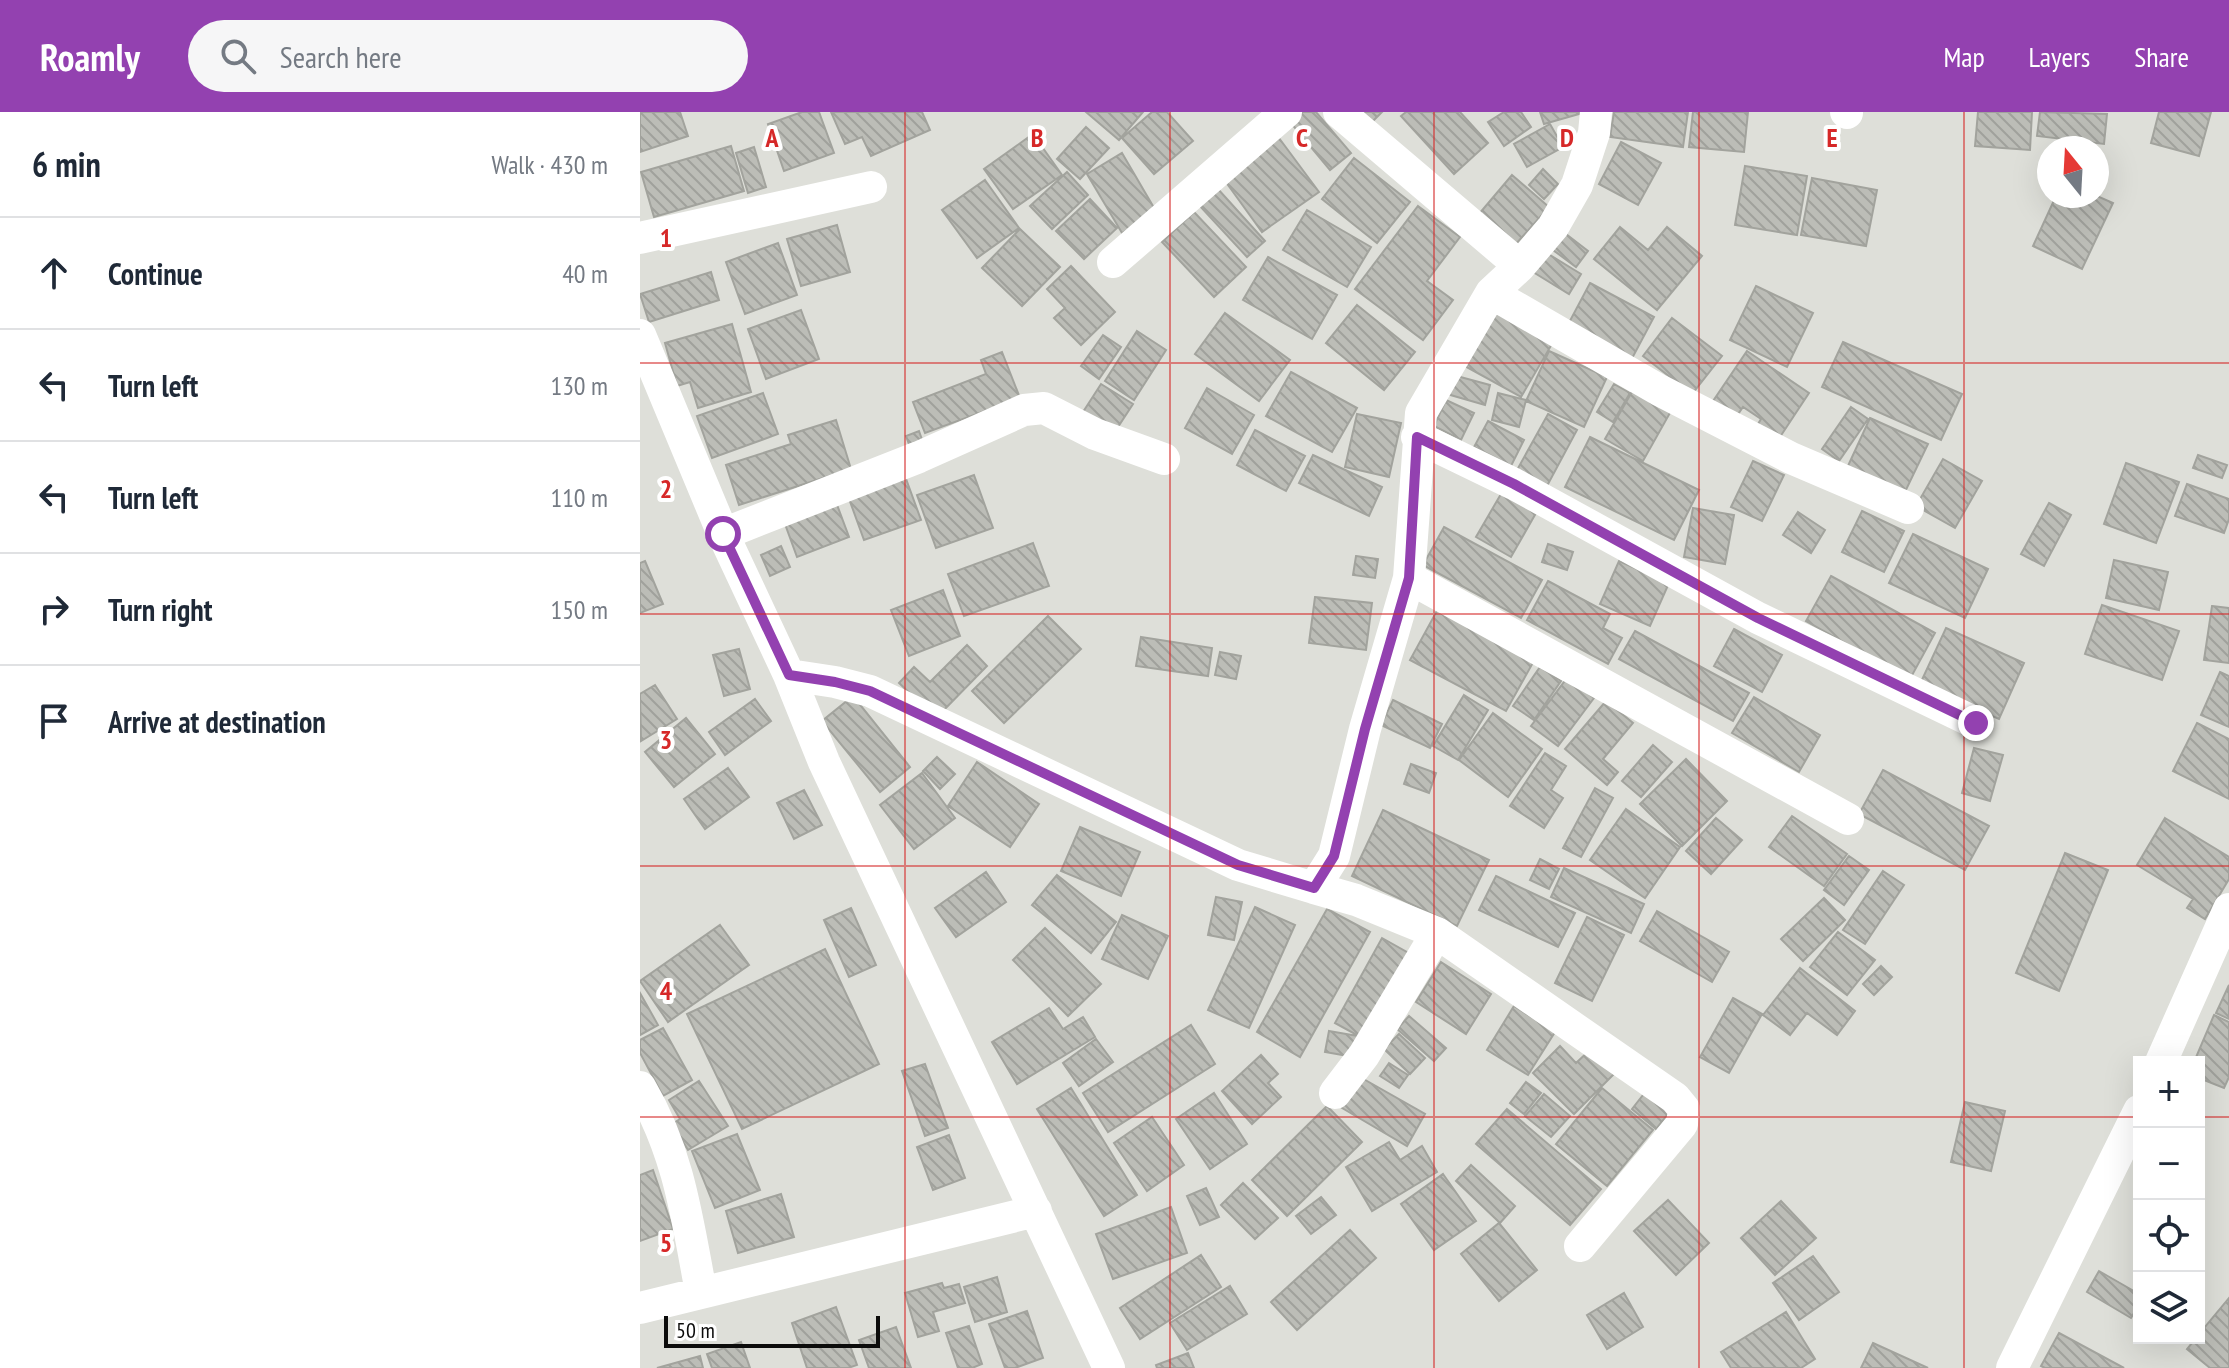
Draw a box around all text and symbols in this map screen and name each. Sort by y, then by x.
search box [188,20,748,92]
text: Roamly [40,32,140,81]
icon: search [216,34,260,78]
text: Search here [280,37,402,76]
text: Map [1943,38,1985,75]
text: Layers [2029,38,2090,75]
text: Share [2134,38,2189,75]
text: A [764,121,779,154]
text: B [1031,121,1044,154]
text: C [1296,121,1308,154]
text: D [1560,121,1574,154]
text: E [1826,121,1838,154]
north arrow [2037,136,2109,208]
text: 6 min [32,142,101,186]
text: Walk · 430 m [491,148,608,181]
text: 1 [660,221,672,254]
icon: ahead [32,251,76,295]
text: Continue [108,254,203,293]
text: 40 m [562,257,608,290]
icon: left [32,363,76,407]
text: Turn left [108,366,198,405]
text: 130 m [550,369,608,402]
text: 2 [660,472,672,505]
icon: left [32,475,76,519]
text: Turn left [108,478,198,517]
text: 110 m [550,481,608,514]
route start [705,516,741,552]
icon: right [32,587,76,631]
text: Turn right [108,590,212,629]
text: 150 m [550,593,608,626]
icon: arrive [32,699,76,743]
text: Arrive at destination [108,702,326,741]
route end [1958,705,1994,741]
text: 3 [660,723,672,756]
text: 4 [660,974,673,1007]
map controls [2133,1056,2205,1344]
button: + [2133,1056,2205,1128]
button: − [2133,1128,2205,1200]
button: locate [2133,1200,2205,1272]
text: 5 [660,1226,672,1259]
button: layers [2133,1272,2205,1344]
scale bar [664,1312,880,1348]
text: 50 m [676,1316,715,1344]

